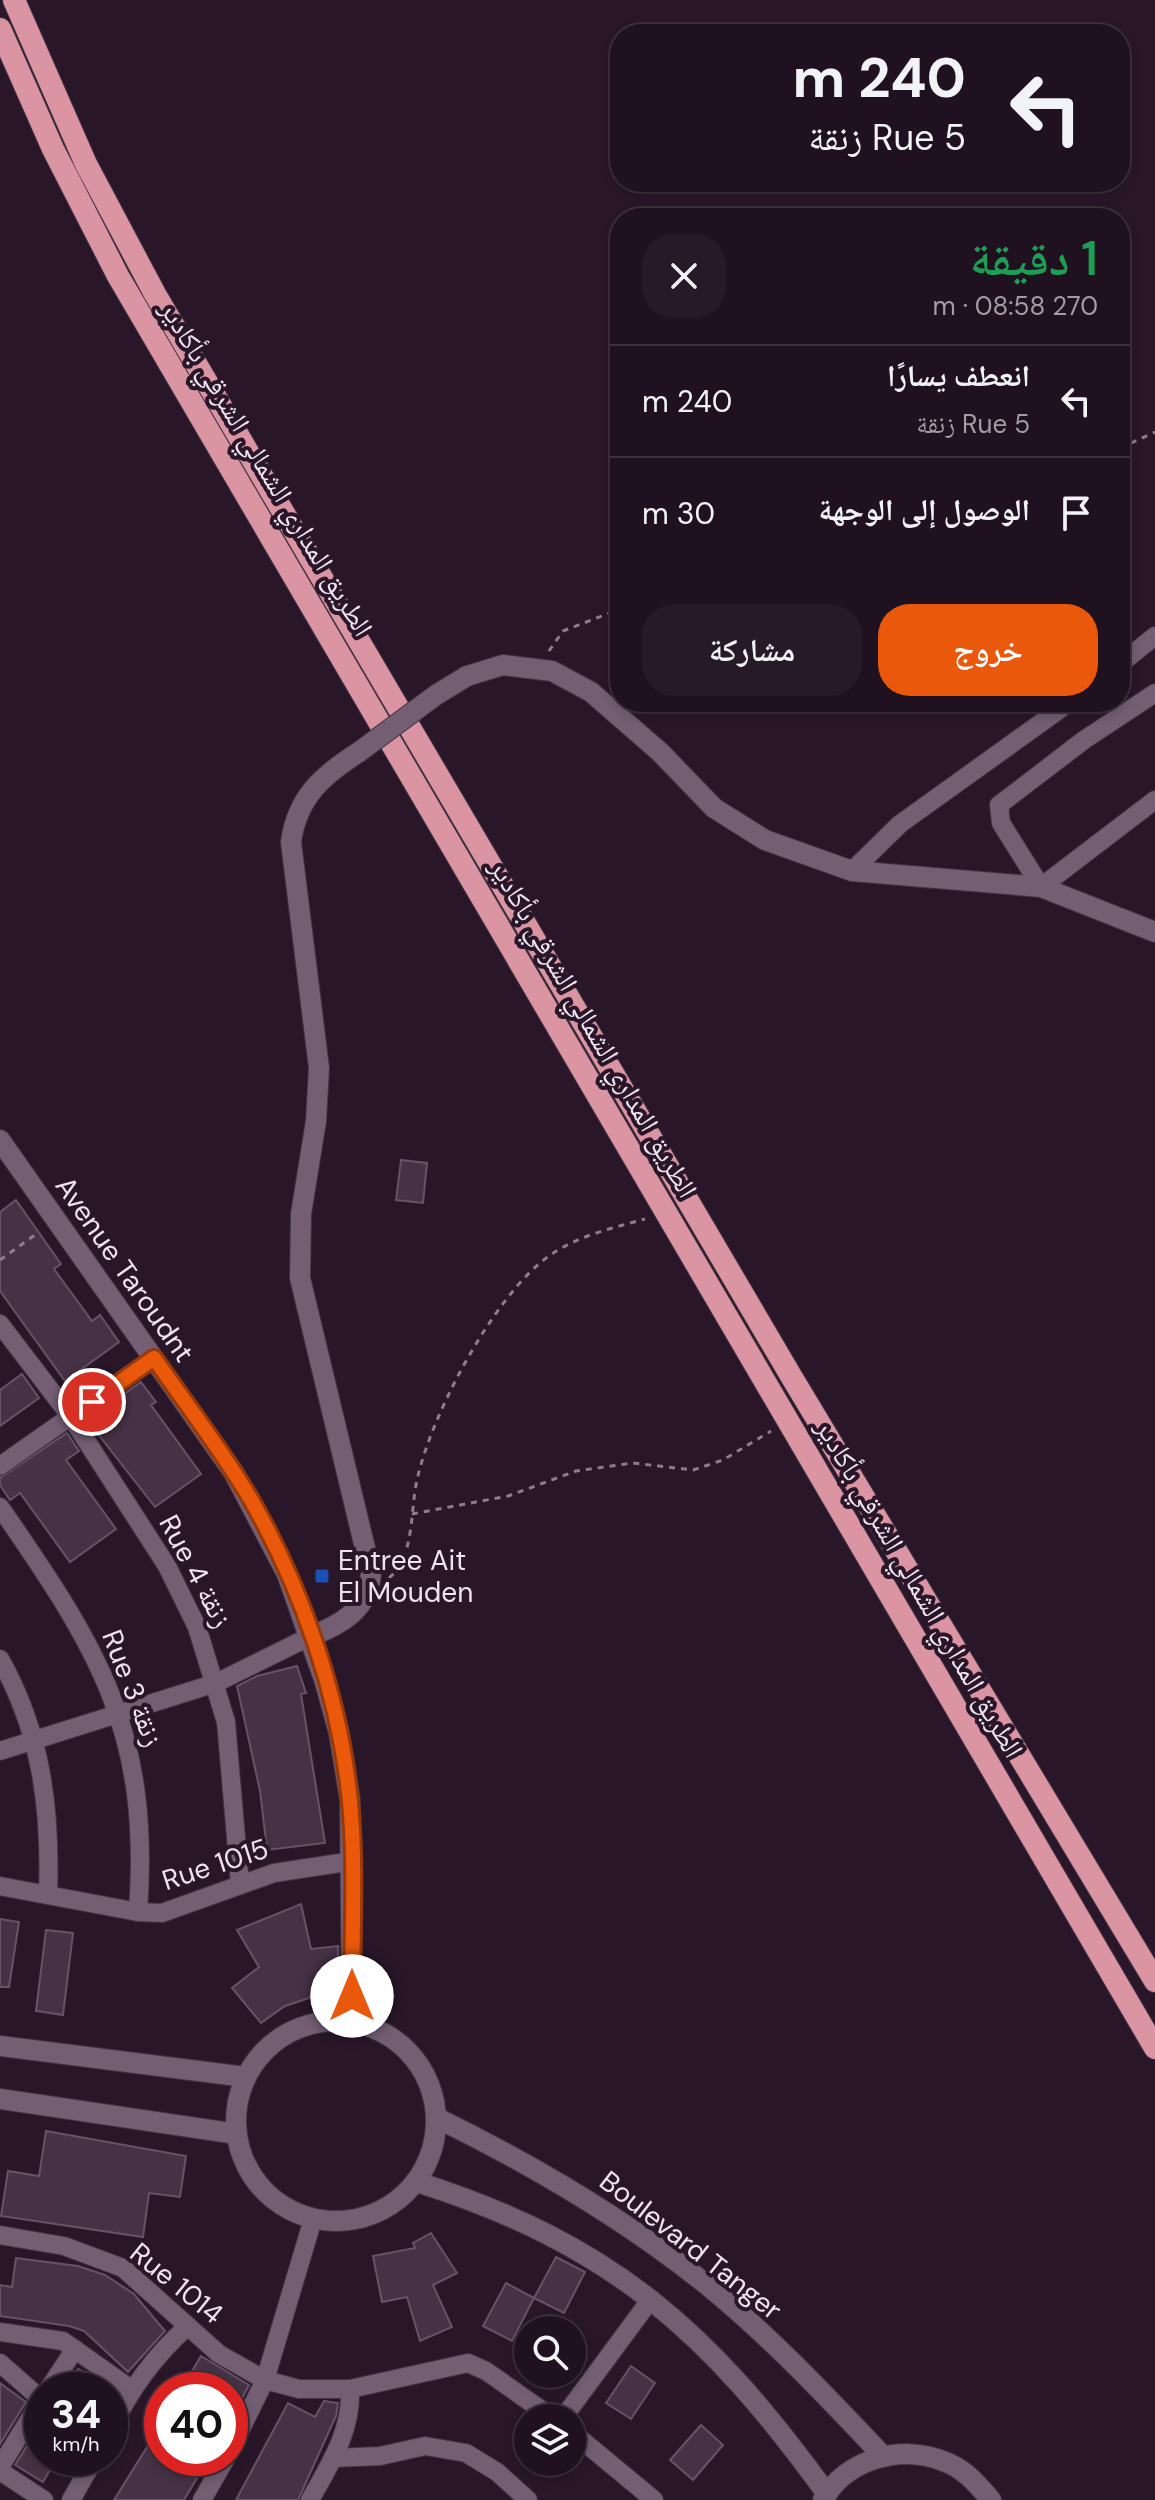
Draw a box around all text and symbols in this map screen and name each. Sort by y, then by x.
text: 240 m [792,41,966,114]
icon: left [994,56,1098,160]
text: Rue 5 زنقة [808,114,966,161]
text: 1 دقيقة [970,227,1098,290]
button: close [642,234,726,318]
text: 270 m · 08:58 [933,289,1098,323]
street label: الطريق المداري الشمالي الشرقي بأكادير [147,293,382,645]
text: انعطف يسارًا [887,356,1030,395]
icon: left [1054,379,1098,423]
text: 240 m [642,382,732,421]
text: Rue 5 زنقة [916,407,1030,441]
text: الوصول إلى الوجهة [819,490,1030,529]
icon: arrive [1054,491,1098,535]
text: 30 m [642,494,715,533]
button: مشاركة [642,604,862,696]
button: خروج [878,604,1098,696]
street label: الطريق المداري الشمالي الشرقي بأكادير [477,851,706,1207]
street label: Avenue Taroudnt [47,1169,202,1369]
pin [58,1368,126,1436]
icon: arrive [70,1380,114,1424]
street label: الطريق المداري الشمالي الشرقي بأكادير [803,1411,1032,1767]
street label: Rue 4 زنقة [150,1508,241,1634]
place label: Entree Ait El Mouden [338,1542,473,1611]
marker: Entree Ait El Mouden [313,1567,331,1585]
street label: Rue 3 زنقة [93,1625,172,1752]
street label: Rue 1015 [157,1830,273,1899]
position arrow [310,1954,394,2038]
street label: Boulevard Tanger [592,2163,789,2328]
street label: Rue 1014 [122,2235,231,2332]
map controls [514,2316,586,2476]
button: search [514,2316,586,2388]
speed limit sign: 40 [144,2372,248,2476]
text: 34 [51,2388,101,2440]
button: layers [514,2404,586,2476]
text: km/h [52,2431,100,2457]

